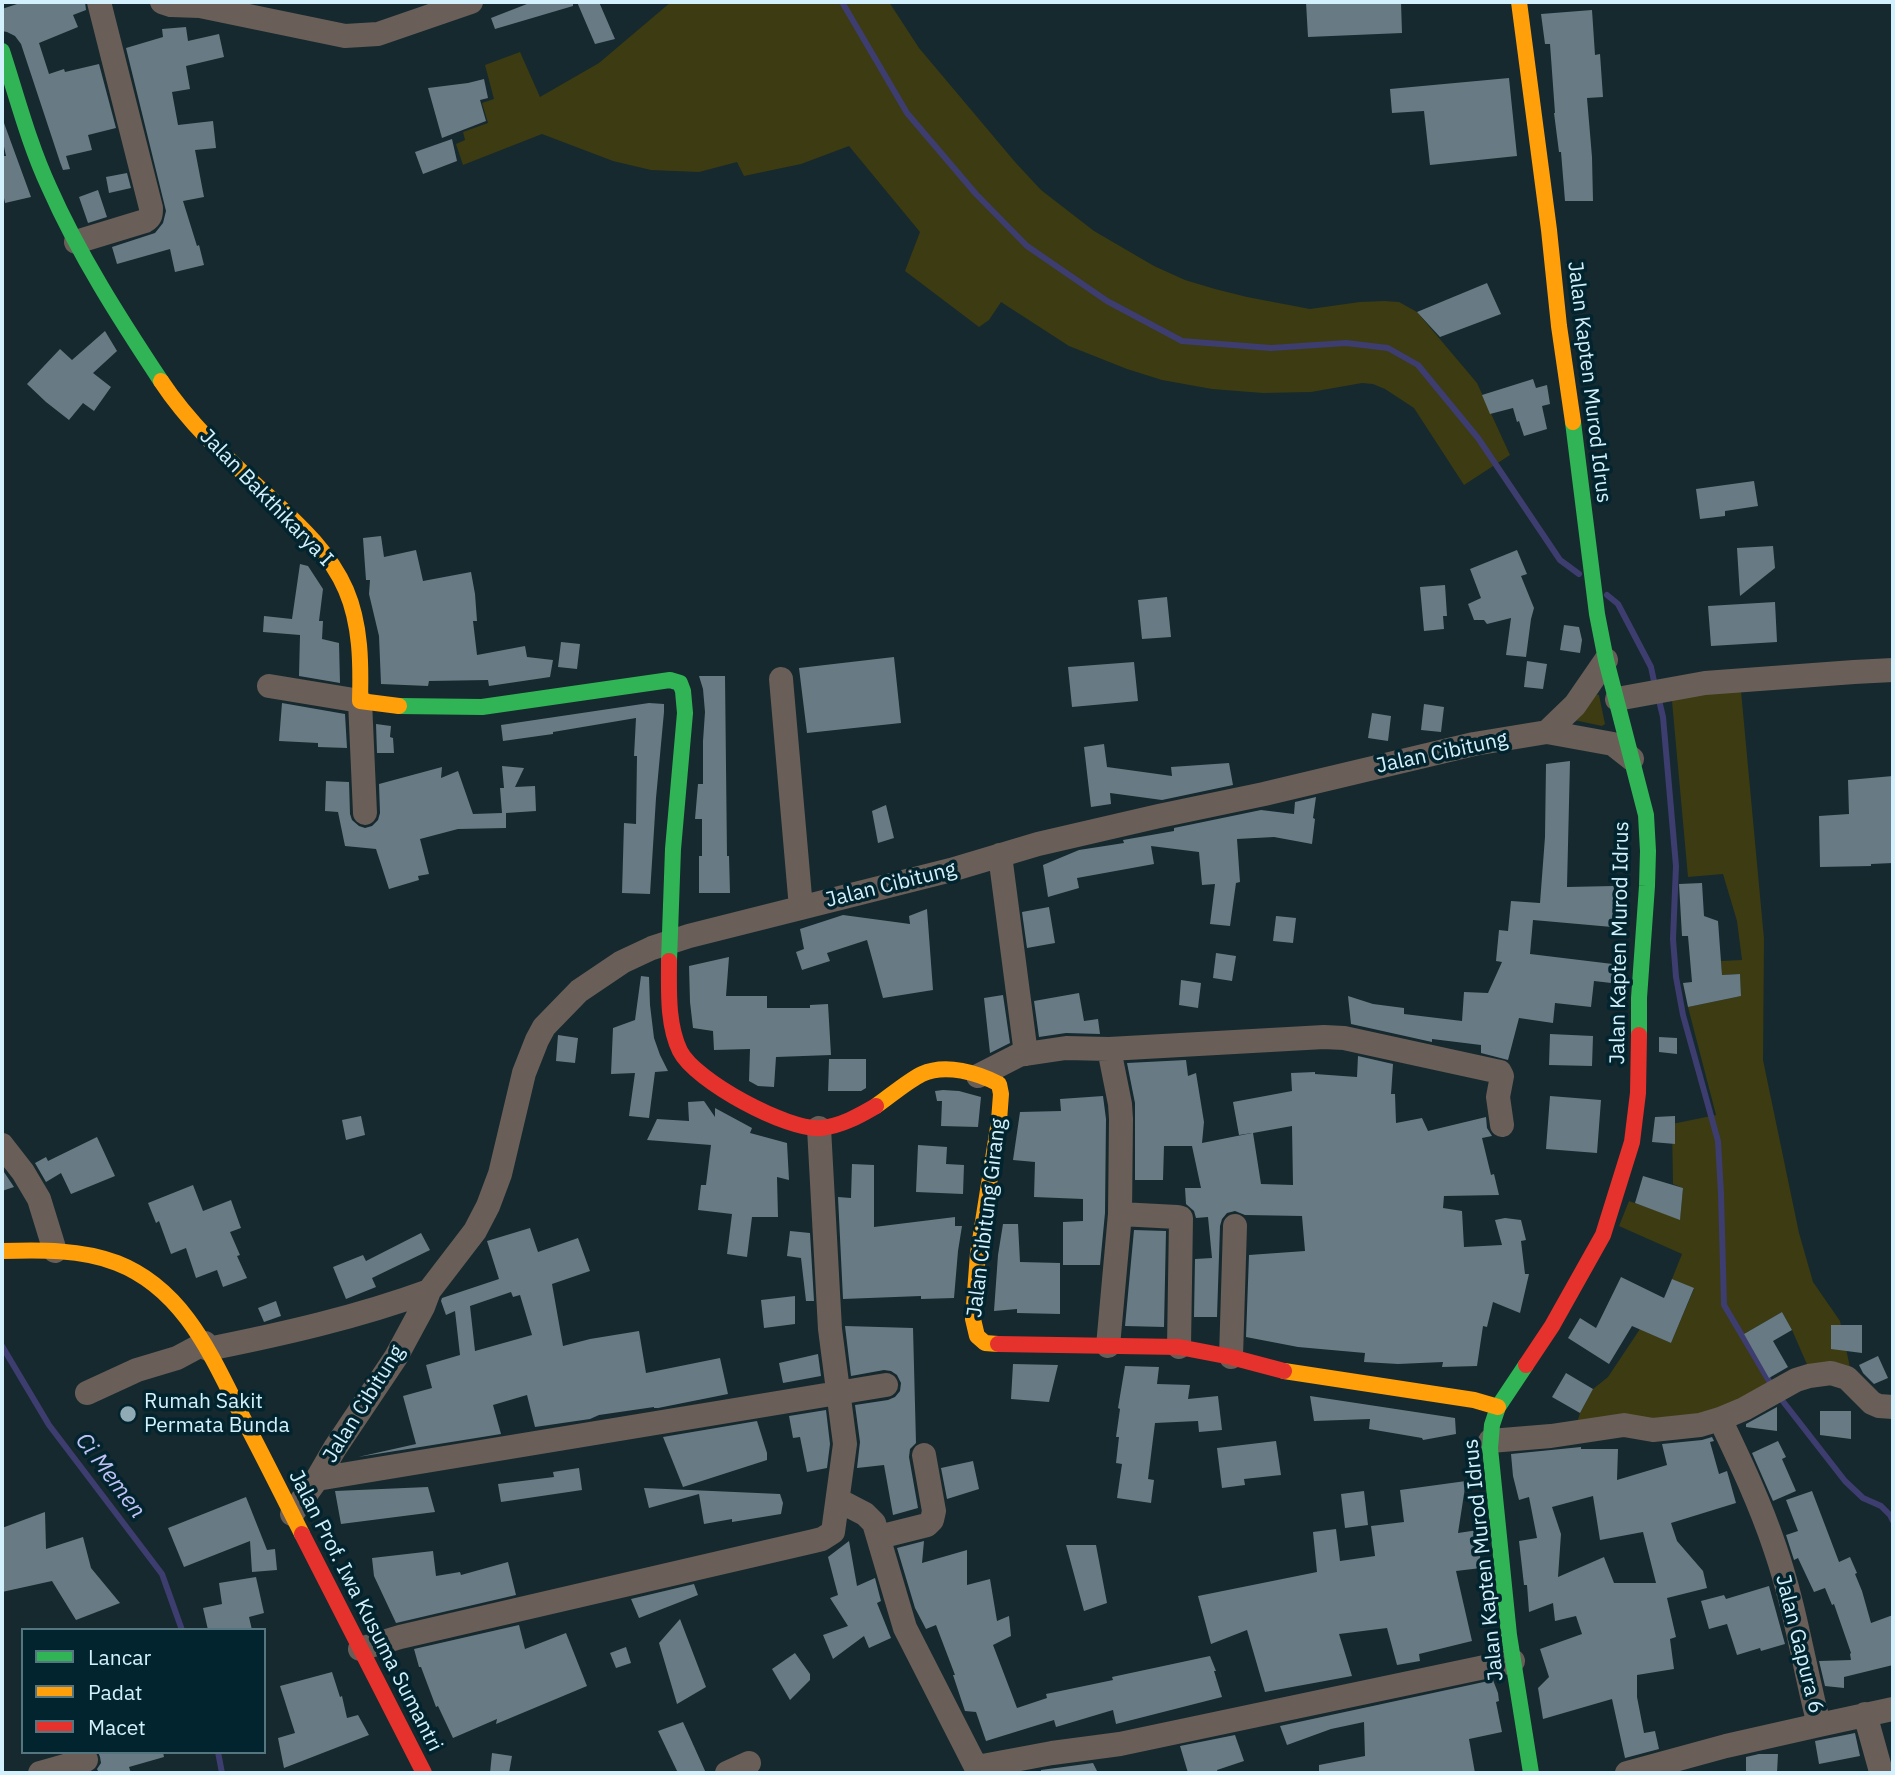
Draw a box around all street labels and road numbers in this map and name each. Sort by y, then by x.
street label: Jalan Kapten Murod Idrus [1562,260,1616,504]
street label: Jalan Bakthikarya I [194,424,338,572]
street label: Jalan Cibitung [1374,727,1510,779]
street label: Jalan Kapten Murod Idrus [1605,821,1635,1065]
street label: Jalan Cibitung [823,857,959,913]
street label: Jalan Cibitung Girang [962,1117,1012,1319]
street label: Jalan Cibitung [318,1341,410,1467]
street label: Jalan Kapten Murod Idrus [1459,1438,1509,1682]
street label: Jalan Prof. Iwa Kusuma Sumantri [283,1466,447,1756]
street label: Jalan Gapura 6 [1770,1572,1828,1716]

